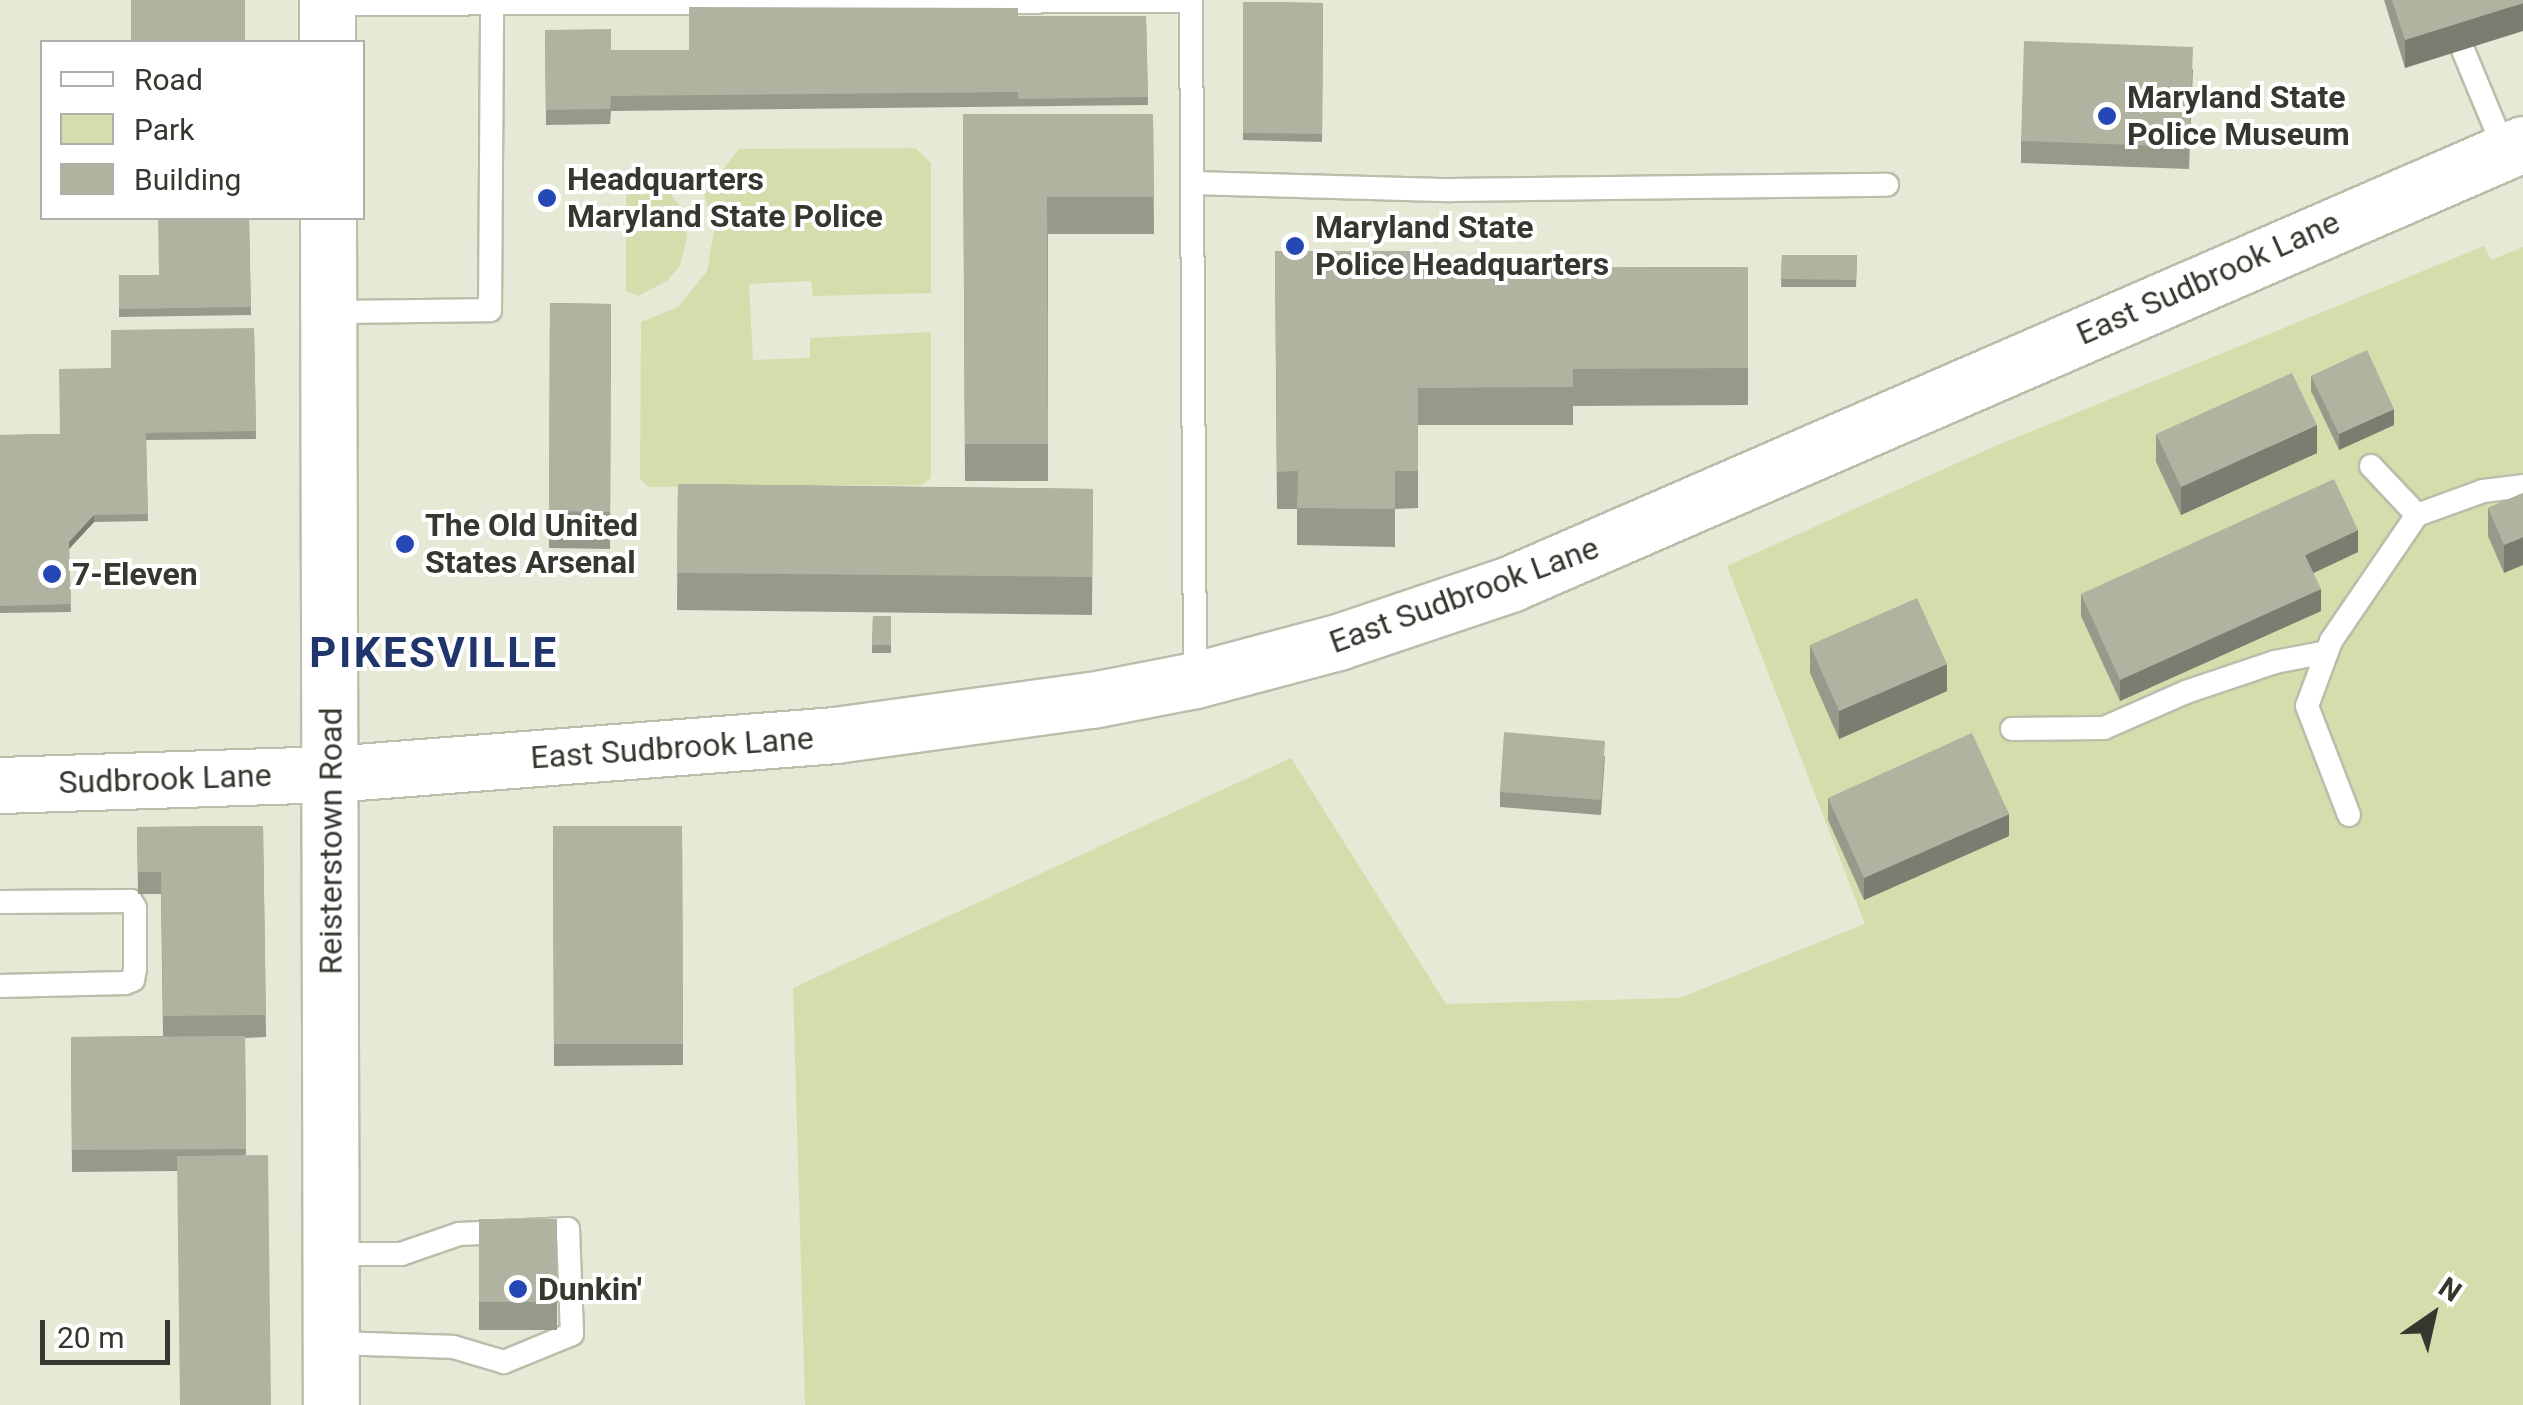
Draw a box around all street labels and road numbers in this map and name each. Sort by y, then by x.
street label: East Sudbrook Lane [2071,203,2345,353]
street label: East Sudbrook Lane [1324,528,1604,662]
street label: Reisterstown Road [312,707,350,975]
street label: East Sudbrook Lane [529,719,815,777]
street label: Sudbrook Lane [58,756,272,802]

